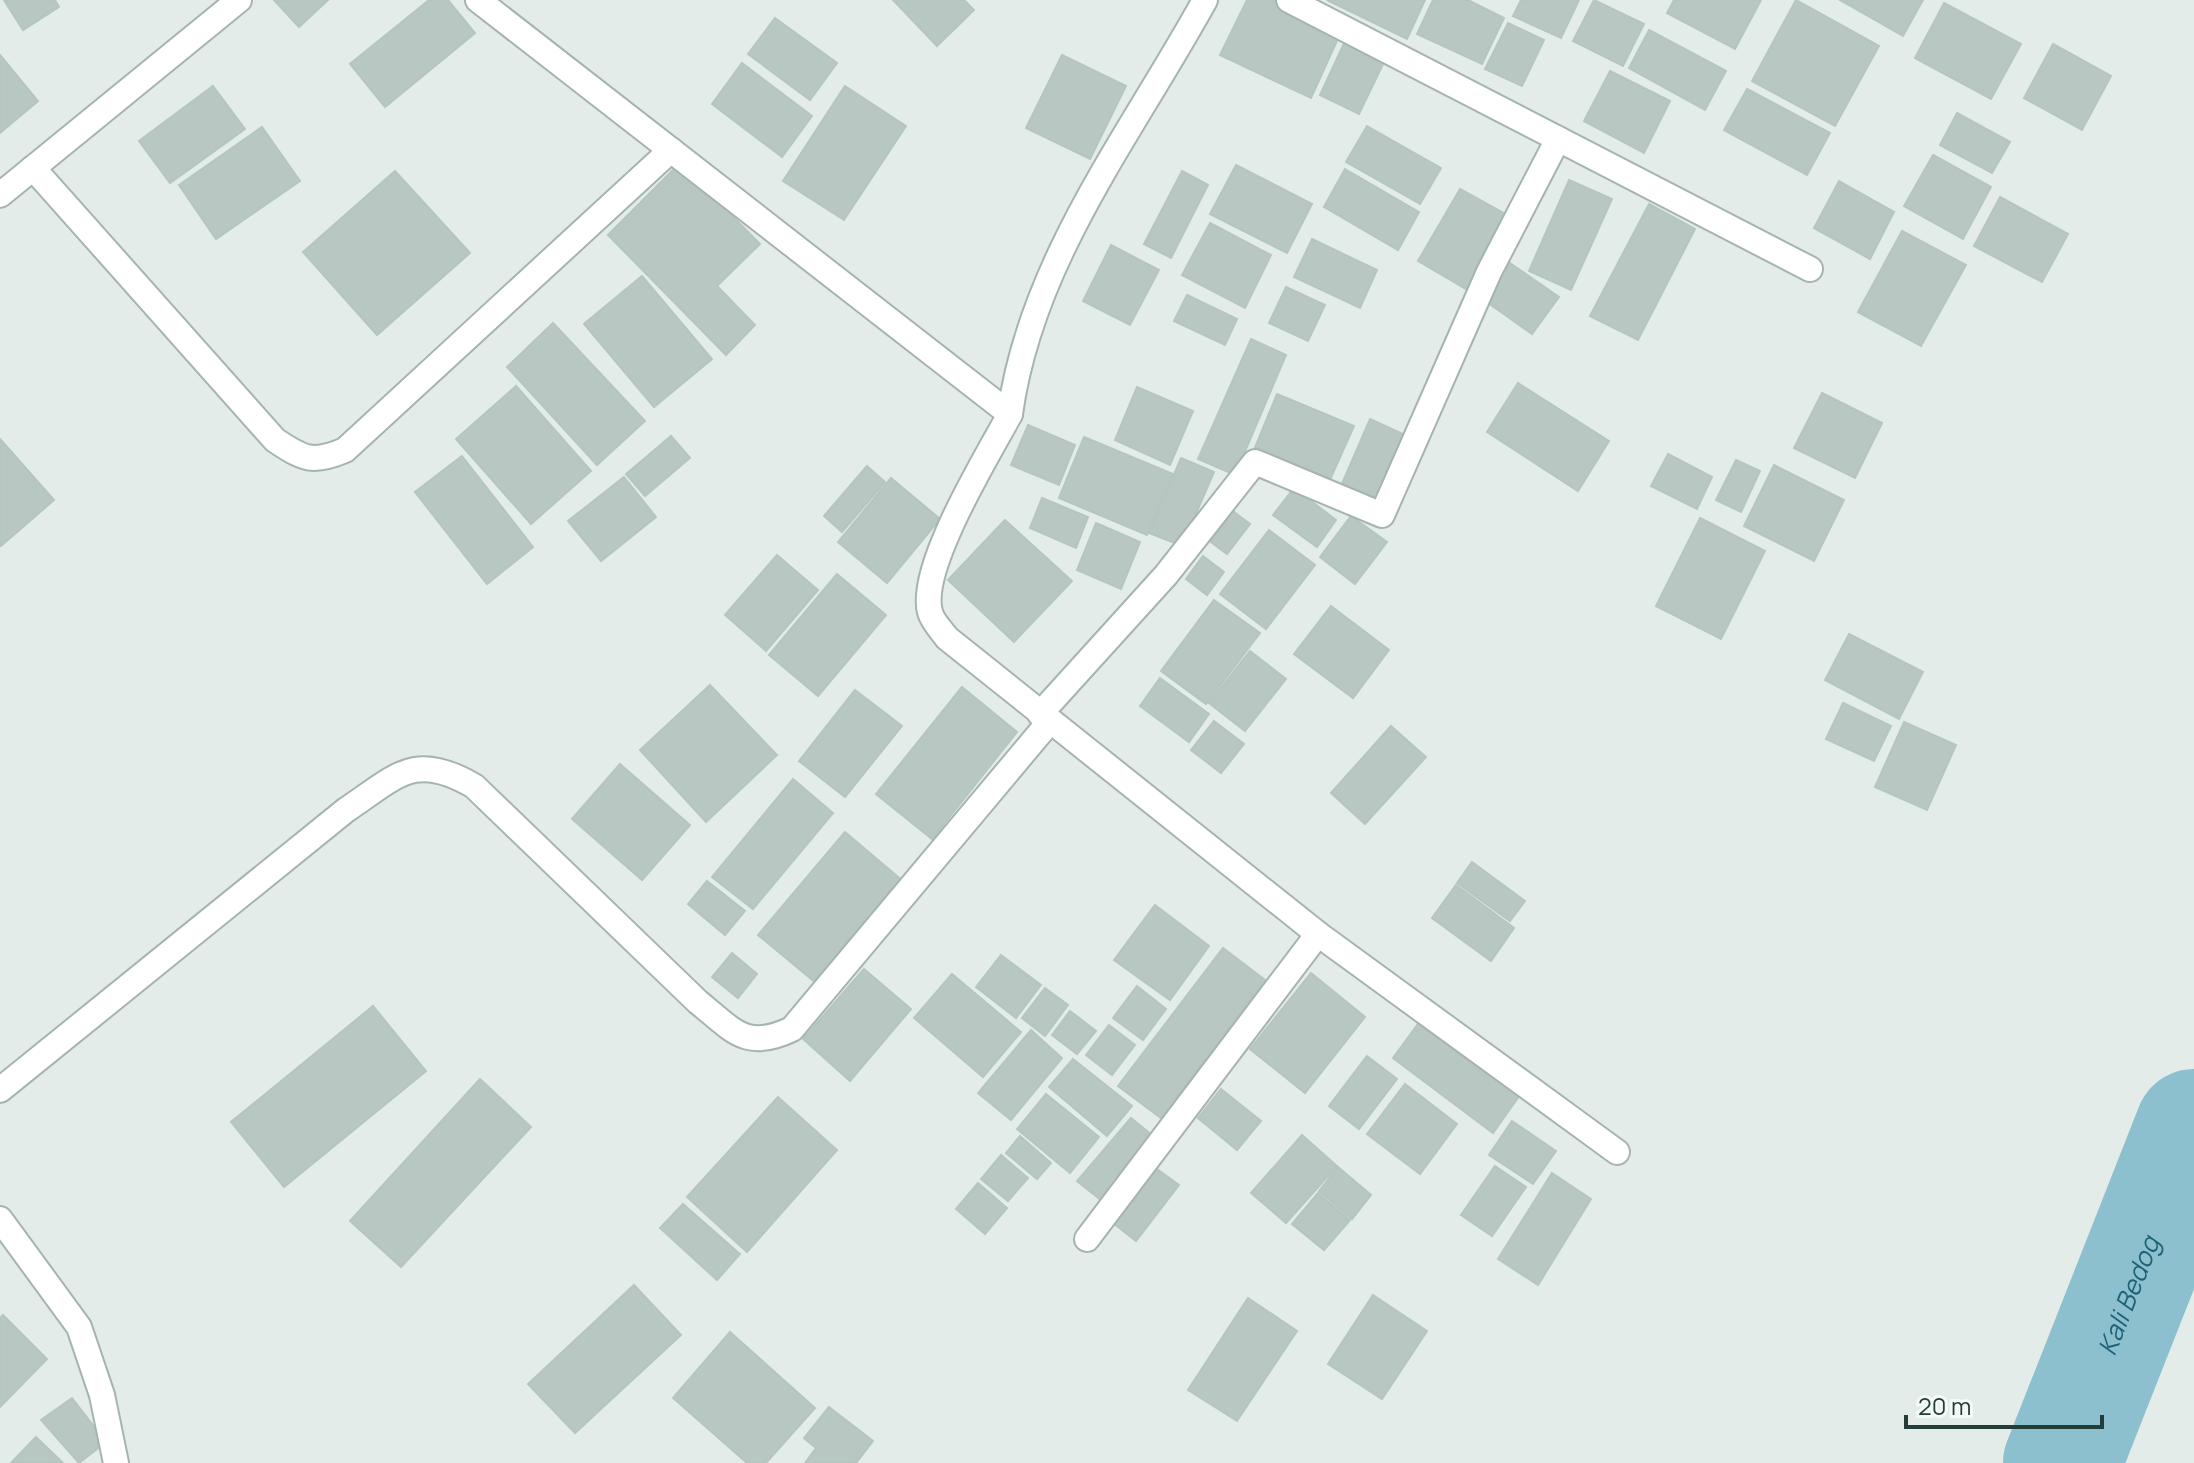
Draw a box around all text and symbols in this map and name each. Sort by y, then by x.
water label: Kali Bedog [2088,1229,2169,1360]
scale bar [1906,1379,2102,1429]
text: 20 m [1918,1389,1971,1422]

